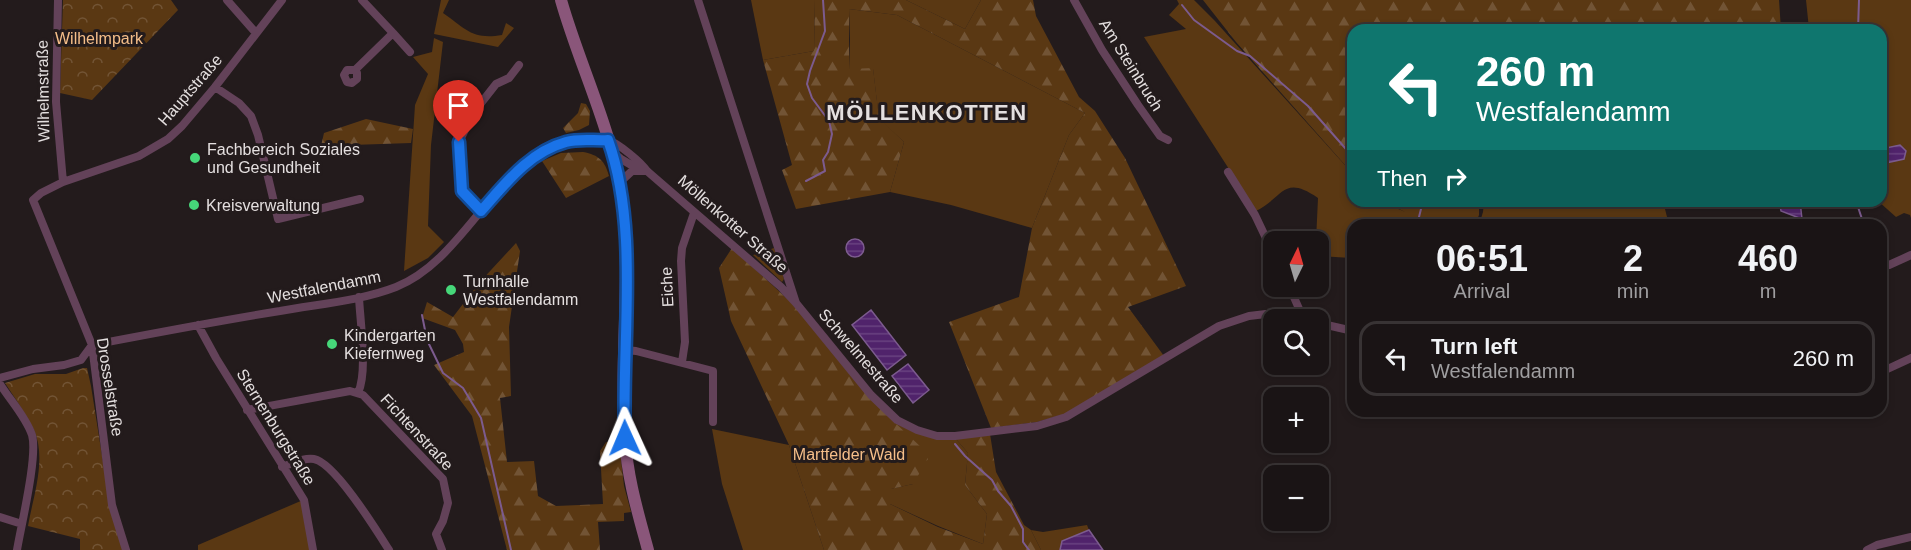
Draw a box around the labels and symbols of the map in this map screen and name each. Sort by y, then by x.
street label: Am Steinbruch [1096,16,1166,114]
park label: Wilhelmpark [55,30,144,47]
street label: Wilhelmstraße [34,40,52,142]
street label: Hauptstraße [155,51,225,129]
pin [433,80,484,142]
district label: MÖLLENKOTTEN [826,100,1028,125]
place label: Fachbereich Soziales und Gesundheit [207,141,360,176]
marker: Fachbereich Soziales und Gesundheit [188,151,202,165]
street label: Möllenkotter Straße [675,172,791,276]
place label: Kreisverwaltung [206,197,320,214]
marker: Kreisverwaltung [187,198,201,212]
north arrow [1263,231,1329,297]
street label: Eiche [657,266,677,307]
street label: Westfalendamm [266,268,382,306]
place label: Turnhalle Westfalendamm [463,273,578,308]
marker: Turnhalle Westfalendamm [444,283,458,297]
street label: Schwelmestraße [815,305,907,407]
place label: Kindergarten Kiefernweg [344,327,436,362]
street label: Drosselstraße [94,336,126,438]
marker: Kindergarten Kiefernweg [325,337,339,351]
street label: Sternenburgstraße [233,366,319,488]
street label: Fichtenstraße [377,390,457,474]
position arrow [593,406,657,470]
park label: Martfelder Wald [793,446,905,463]

